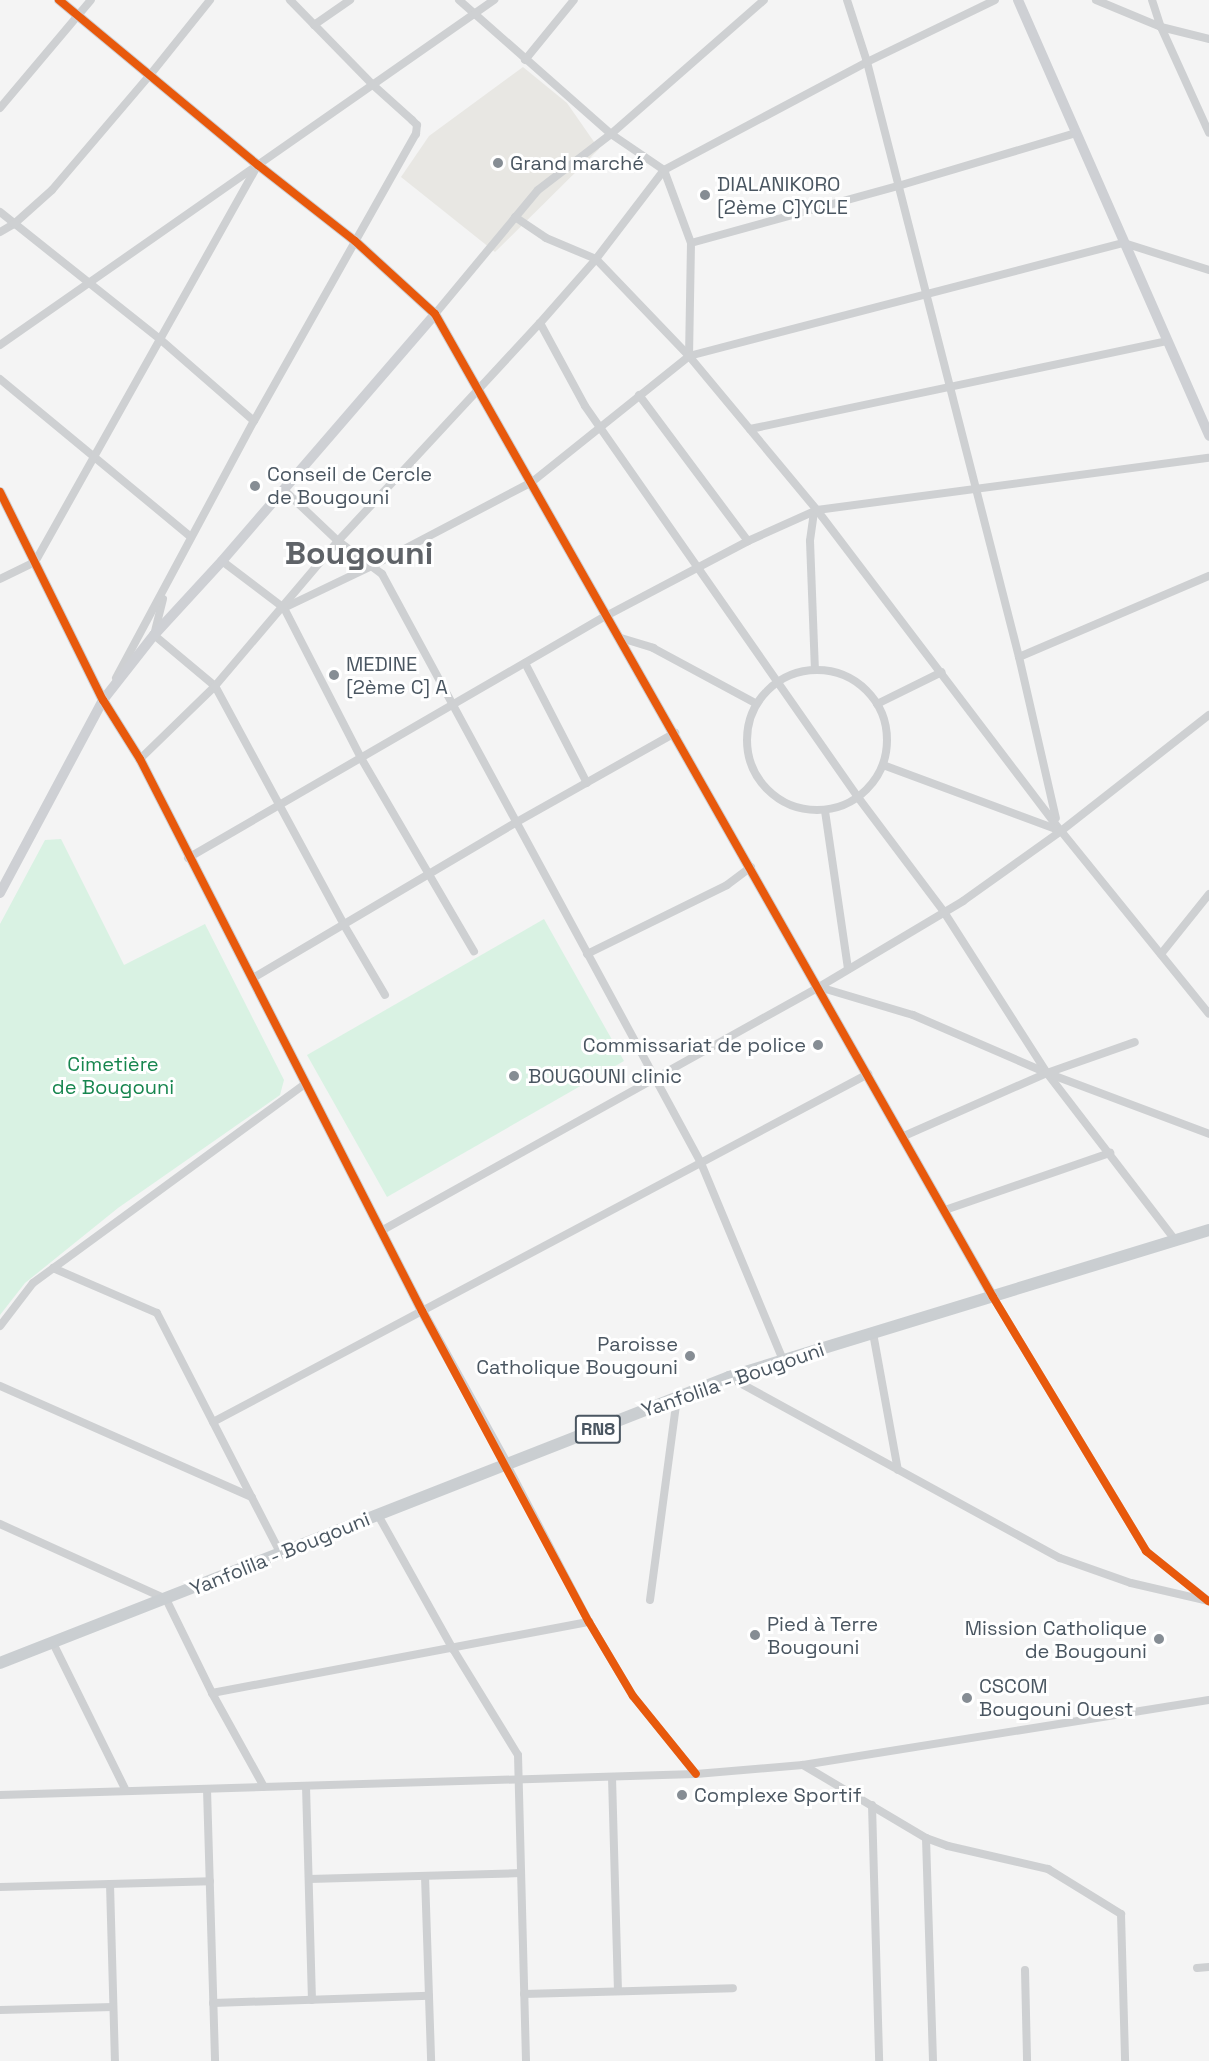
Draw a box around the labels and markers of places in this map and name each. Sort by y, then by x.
place label: Grand marché [510,151,644,175]
marker: Grand marché [491,156,505,170]
place label: DIALANIKORO [2ème C]YCLE [717,172,848,219]
marker: DIALANIKORO [2ème C]YCLE [698,188,712,202]
place label: Conseil de Cercle de Bougouni [267,462,432,509]
marker: Conseil de Cercle de Bougouni [248,479,262,493]
place label: MEDINE [2ème C] A [346,652,448,699]
marker: MEDINE [2ème C] A [327,668,341,682]
place label: Commissariat de police [583,1033,806,1057]
marker: Commissariat de police [811,1038,825,1052]
place label: BOUGOUNI clinic [528,1064,682,1088]
marker: BOUGOUNI clinic [505,1067,523,1085]
place label: Paroisse Catholique Bougouni [476,1332,678,1379]
marker: Paroisse Catholique Bougouni [683,1349,697,1363]
place label: Pied à Terre Bougouni [767,1612,879,1659]
place label: Mission Catholique de Bougouni [965,1616,1147,1663]
marker: Pied à Terre Bougouni [748,1628,762,1642]
marker: Mission Catholique de Bougouni [1152,1632,1166,1646]
place label: CSCOM Bougouni Ouest [979,1674,1134,1721]
marker: CSCOM Bougouni Ouest [960,1691,974,1705]
place label: Complexe Sportif [694,1783,862,1807]
marker: Complexe Sportif [675,1788,689,1802]

